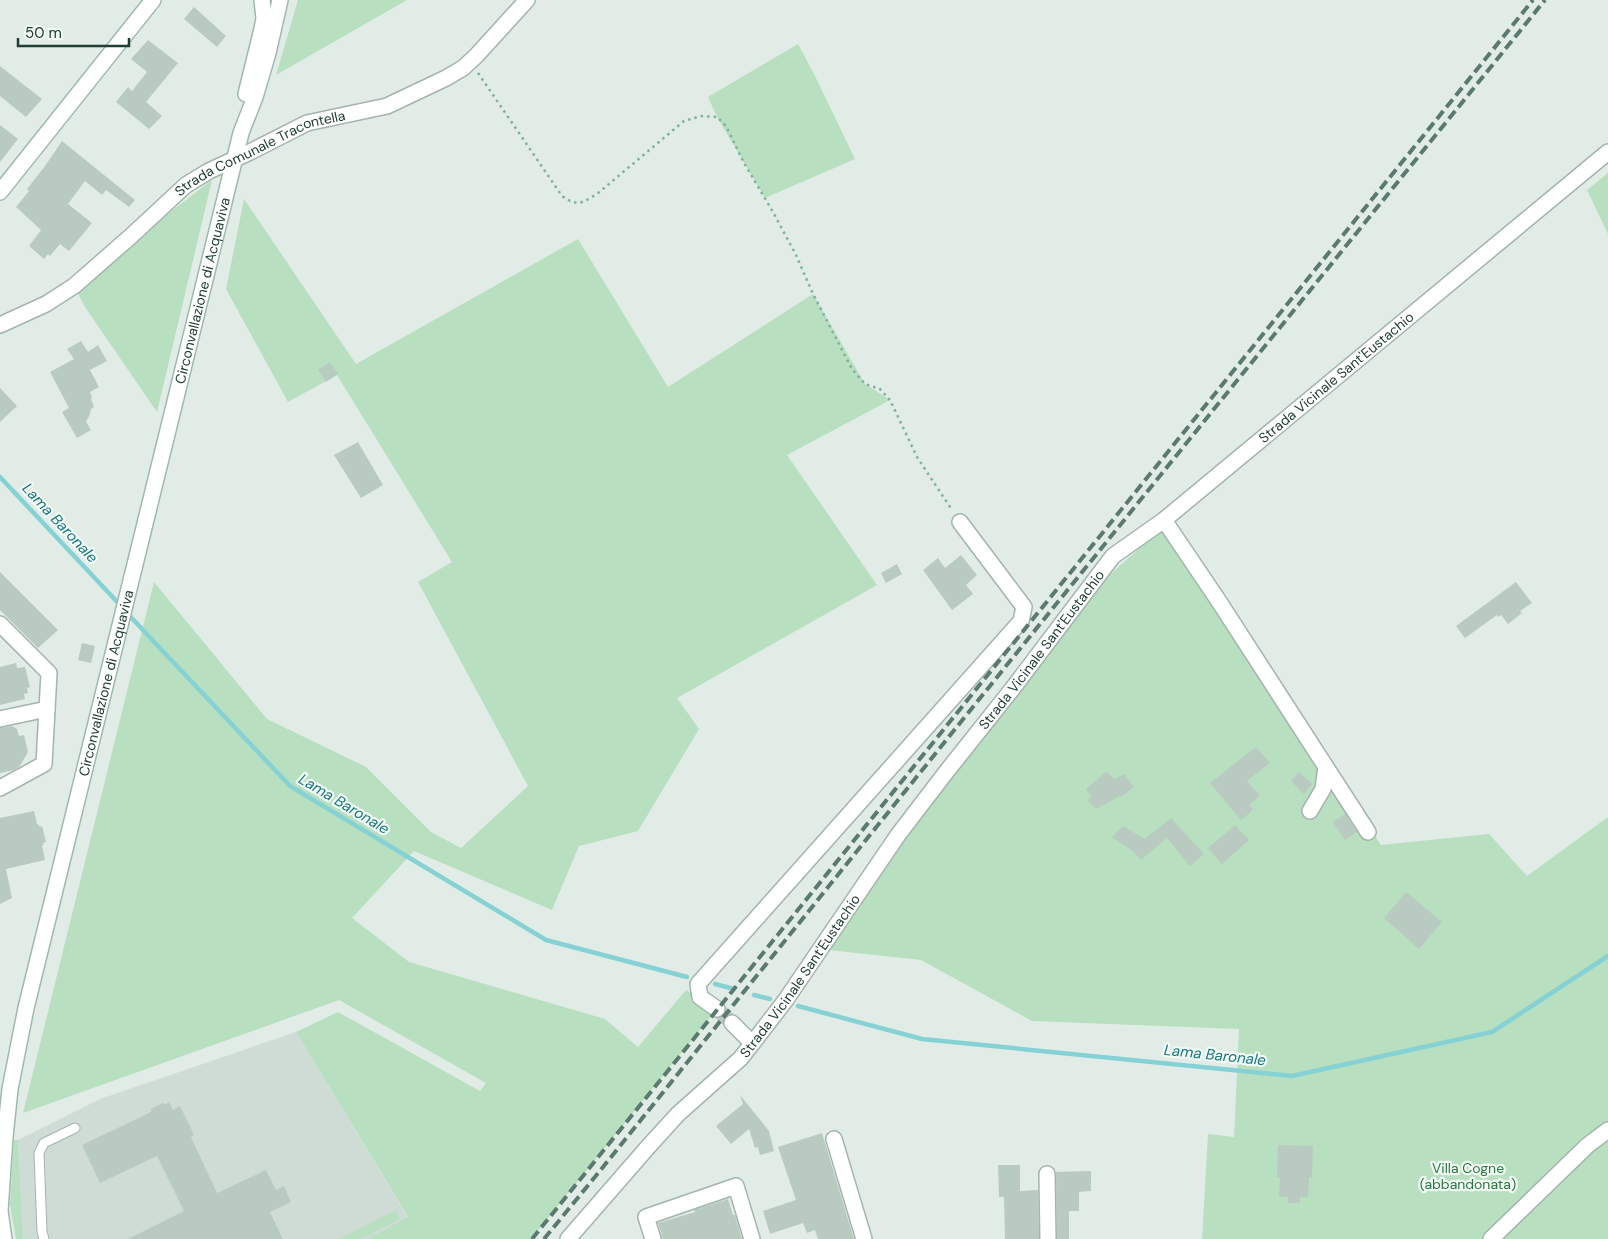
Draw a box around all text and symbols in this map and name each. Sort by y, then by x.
scale bar [18,15,129,47]
text: 50 m [25,23,62,43]
street label: Strada Comunale Tracontella [171,106,347,200]
street label: Circonvallazione di Acquaviva [171,196,234,386]
street label: Strada Vicinale Sant'Eustachio [1255,308,1418,447]
water label: Lama Baronale [18,479,102,568]
street label: Strada Vicinale Sant'Eustachio [975,566,1108,733]
street label: Circonvallazione di Acquaviva [74,588,137,778]
water label: Lama Baronale [295,769,393,839]
street label: Strada Vicinale Sant'Eustachio [736,891,864,1061]
water label: Lama Baronale [1163,1040,1267,1070]
park label: Villa Cogne (abbandonata) [1420,1159,1516,1193]

